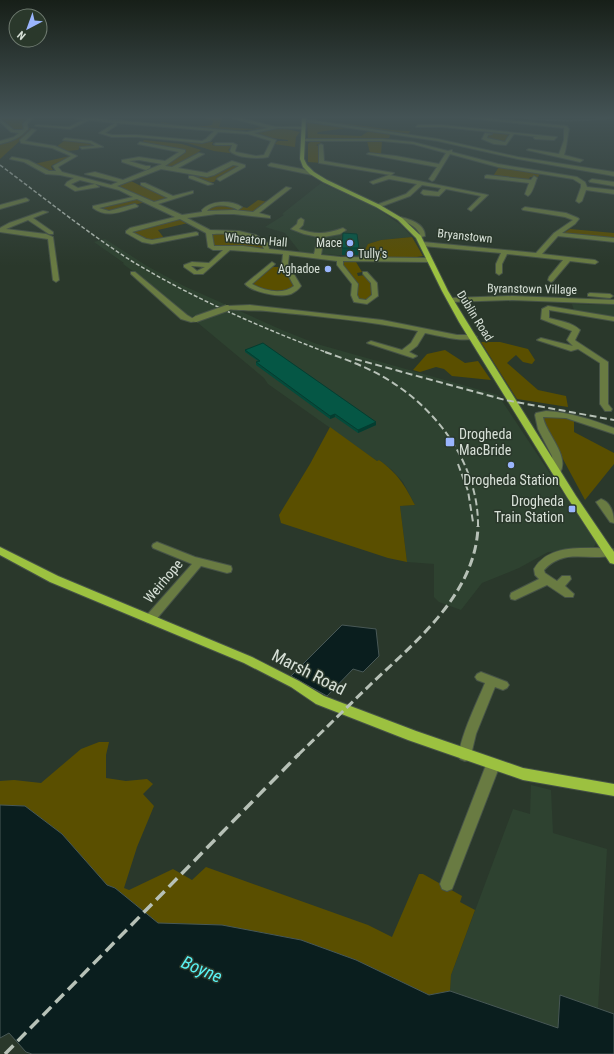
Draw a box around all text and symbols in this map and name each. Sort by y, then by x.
north arrow [8,8,48,48]
text: N [15,28,29,42]
street label: Bryanstown [437,226,493,246]
street label: Wheaton Hall [224,230,288,250]
place label: Mace [316,236,342,250]
marker: Mace [345,238,355,248]
place label: Tully's [358,247,387,261]
marker: Tully's [345,249,355,259]
place label: Aghadoe [278,262,320,276]
marker: Aghadoe [323,264,333,274]
street label: Byranstown Village [487,281,578,297]
street label: Dublin Road [454,288,496,344]
place label: Drogheda MacBride [459,426,512,458]
marker: Drogheda MacBride [444,436,456,448]
marker: Drogheda Station [506,460,516,470]
place label: Drogheda Station [463,472,559,488]
place label: Drogheda Train Station [494,493,564,525]
marker: Drogheda Train Station [567,504,577,514]
street label: Weirhope [140,556,186,606]
street label: Marsh Road [269,645,349,699]
water label: Boyne [179,951,225,987]

